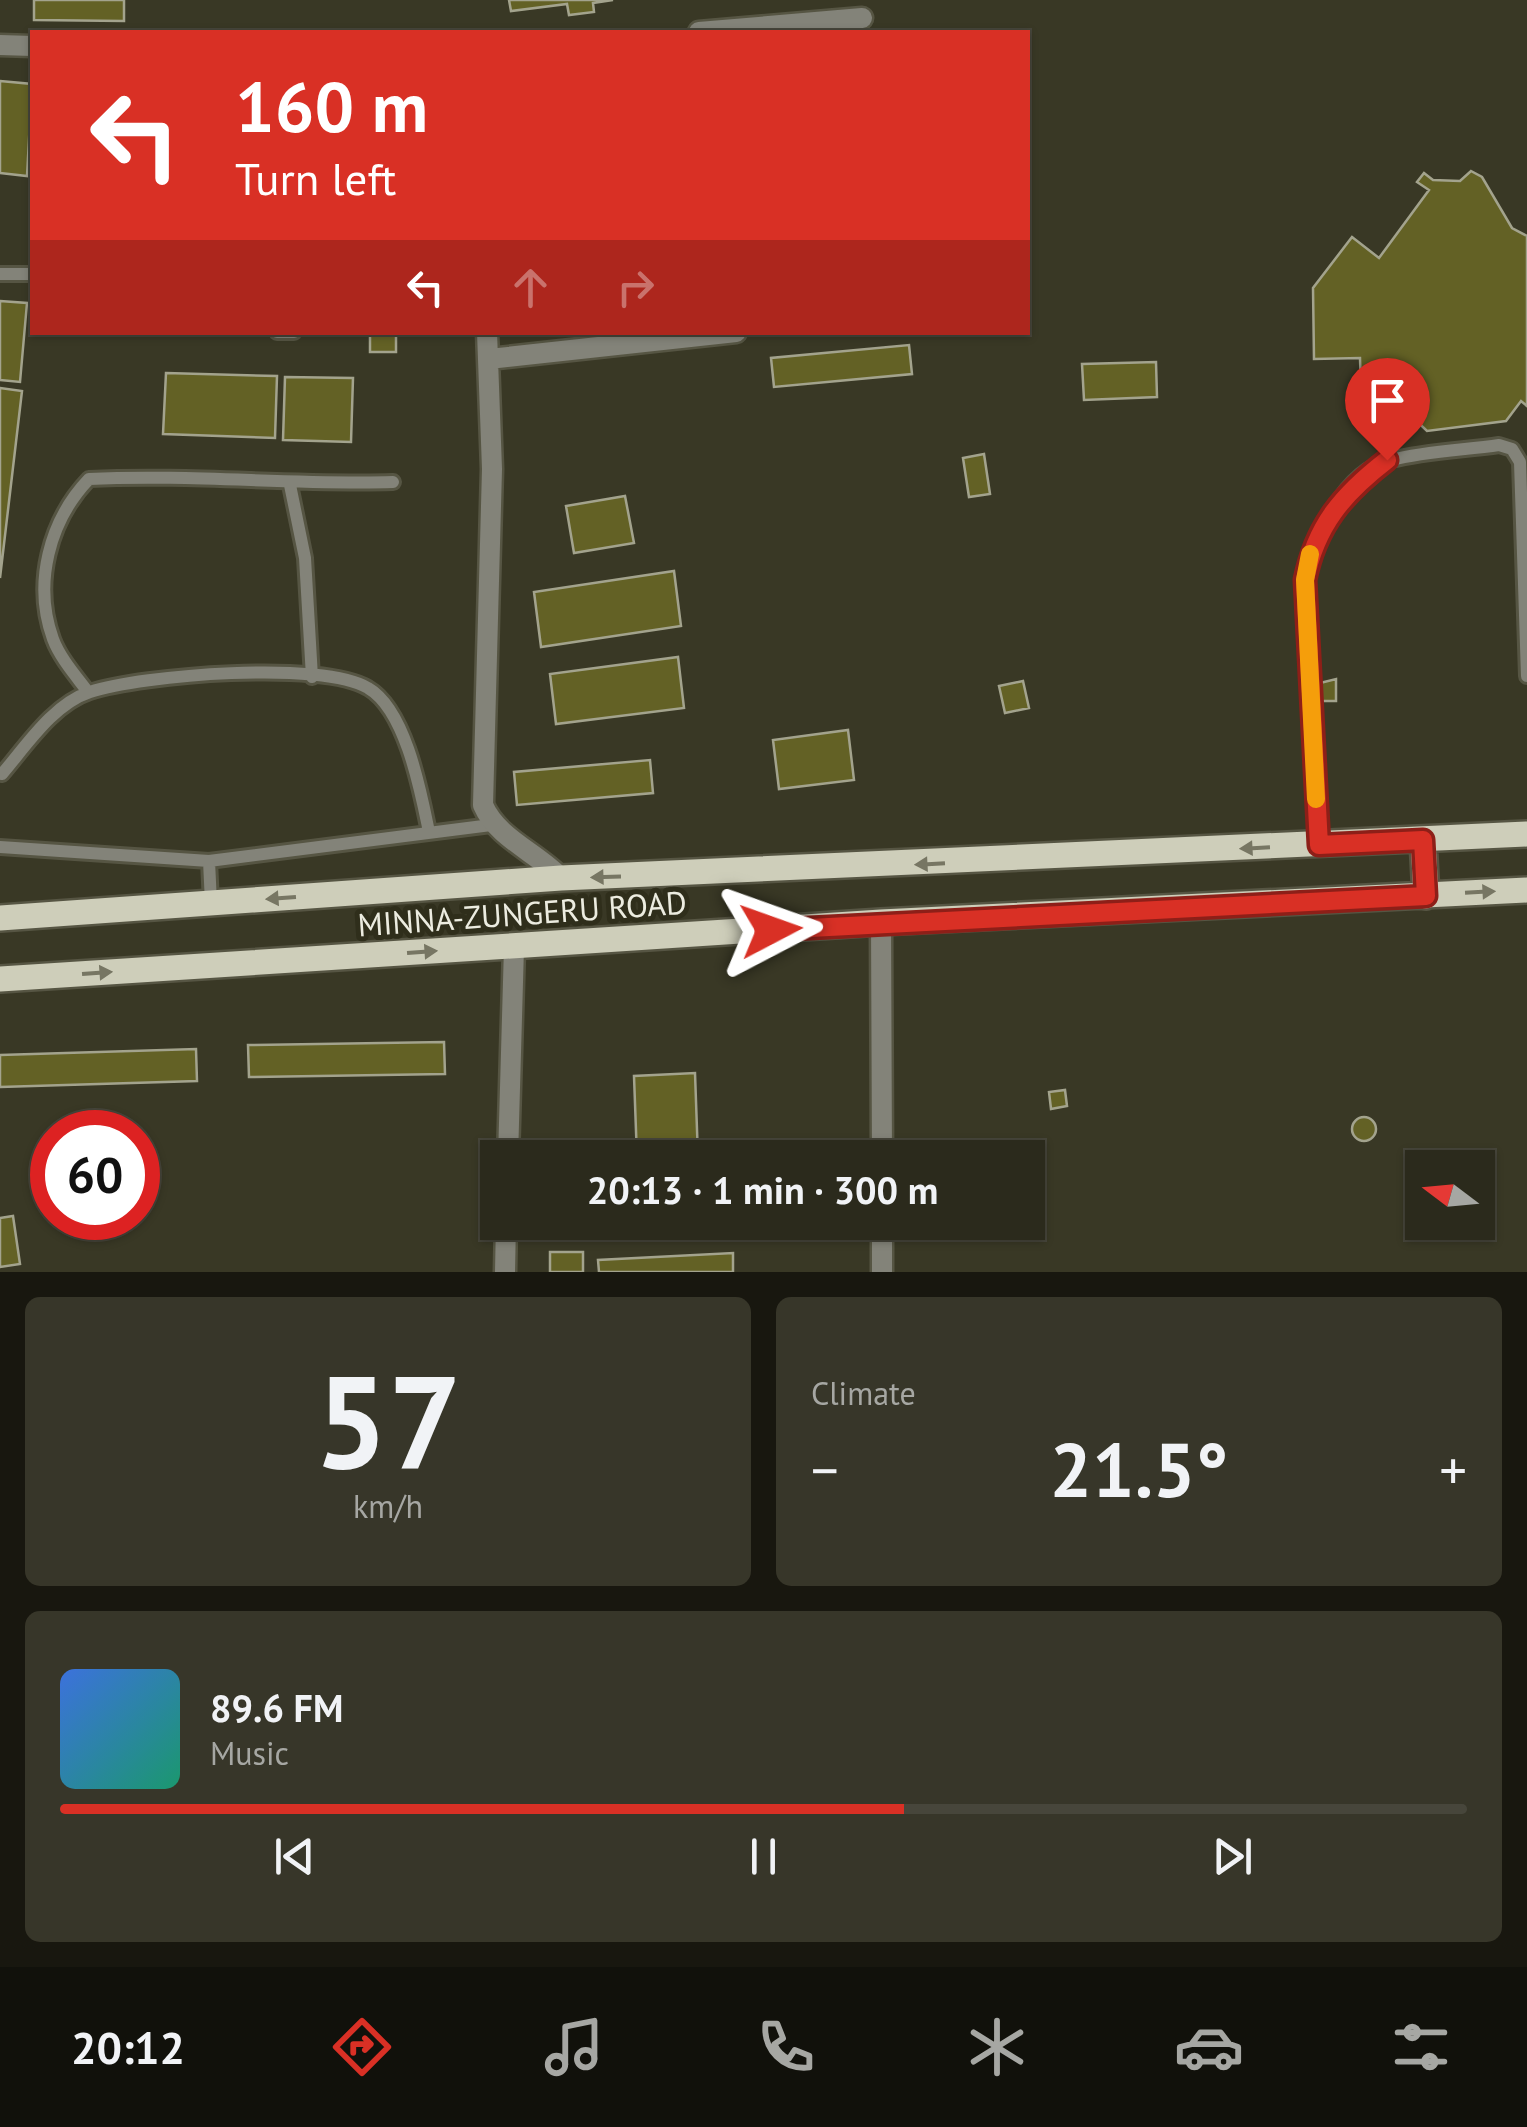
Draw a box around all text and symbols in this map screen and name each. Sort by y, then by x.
text: 160 m [235,61,428,151]
icon: left [70,70,200,200]
text: Turn left [235,149,396,207]
icon: left [398,260,453,315]
icon: ahead [503,260,558,315]
icon: right [608,260,663,315]
pin [1345,358,1430,461]
icon: arrive [1360,373,1415,428]
one-way arrow [1238,840,1270,856]
one-way arrow [914,856,946,872]
one-way arrow [589,869,621,885]
position arrow [719,878,823,982]
street label: MINNA-ZUNGERU ROAD [356,881,688,945]
one-way arrow [1464,884,1496,900]
one-way arrow [265,890,297,906]
one-way arrow [406,944,438,960]
one-way arrow [82,964,114,980]
speed limit sign: 60 [30,1110,160,1240]
north arrow [1405,1150,1495,1240]
map controls [1405,1150,1495,1240]
text: 20:13 · 1 min · 300 m [587,1165,938,1214]
text: 57 [314,1336,462,1504]
text: Climate [811,1372,916,1414]
text: 21.5° [1050,1421,1228,1518]
text: − [811,1434,839,1505]
text: + [1439,1434,1467,1505]
text: km/h [353,1485,423,1527]
text: 89.6 FM [210,1683,343,1732]
text: Music [210,1732,289,1774]
icon: previous [267,1829,322,1884]
icon: pause [736,1829,791,1884]
icon: next [1205,1829,1260,1884]
icon: directions [327,2012,397,2082]
icon: music [539,2012,609,2082]
icon: phone [751,2012,821,2082]
icon: climate [962,2012,1032,2082]
icon: car [1174,2012,1244,2082]
icon: filters [1386,2012,1456,2082]
text: 20:12 [71,2018,185,2076]

